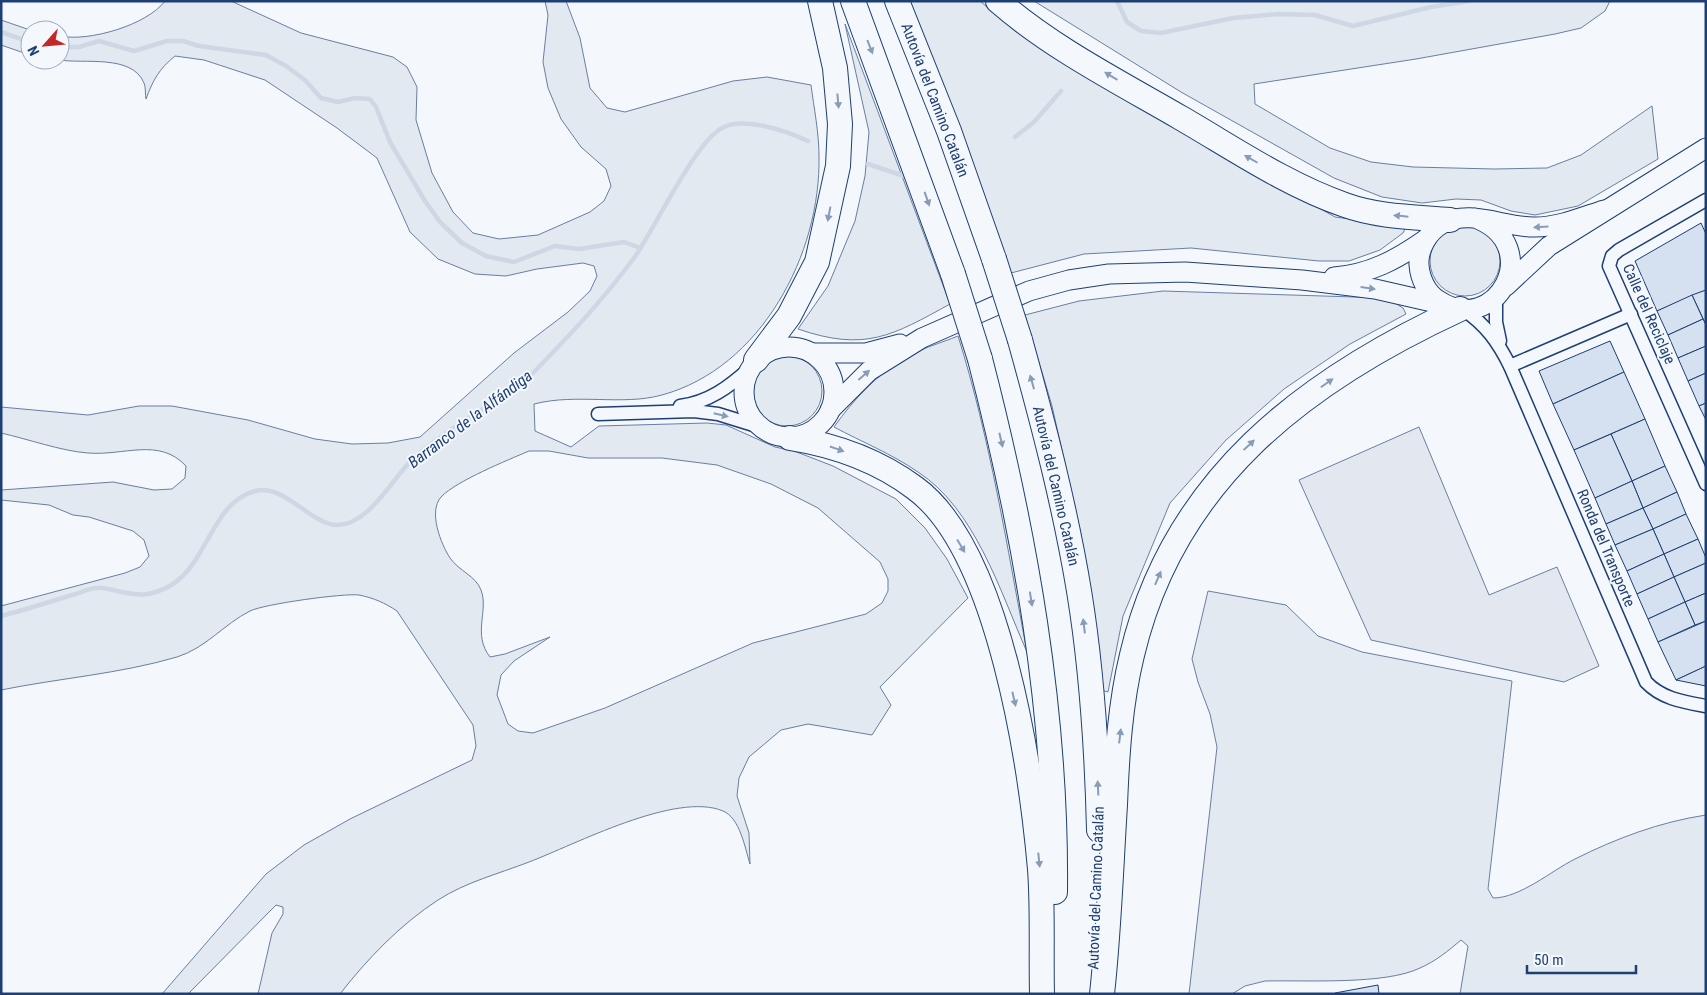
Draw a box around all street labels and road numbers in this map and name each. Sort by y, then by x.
street label: Autovía del Camino Catalán [897,21,973,179]
street label: Calle del Reciclaje [1619,261,1679,367]
street label: Autovía del Camino Catalán [1029,404,1083,568]
street label: Ronda del Transporte [1573,486,1639,610]
street label: Autovía del Camino Catalán [1084,806,1108,970]

